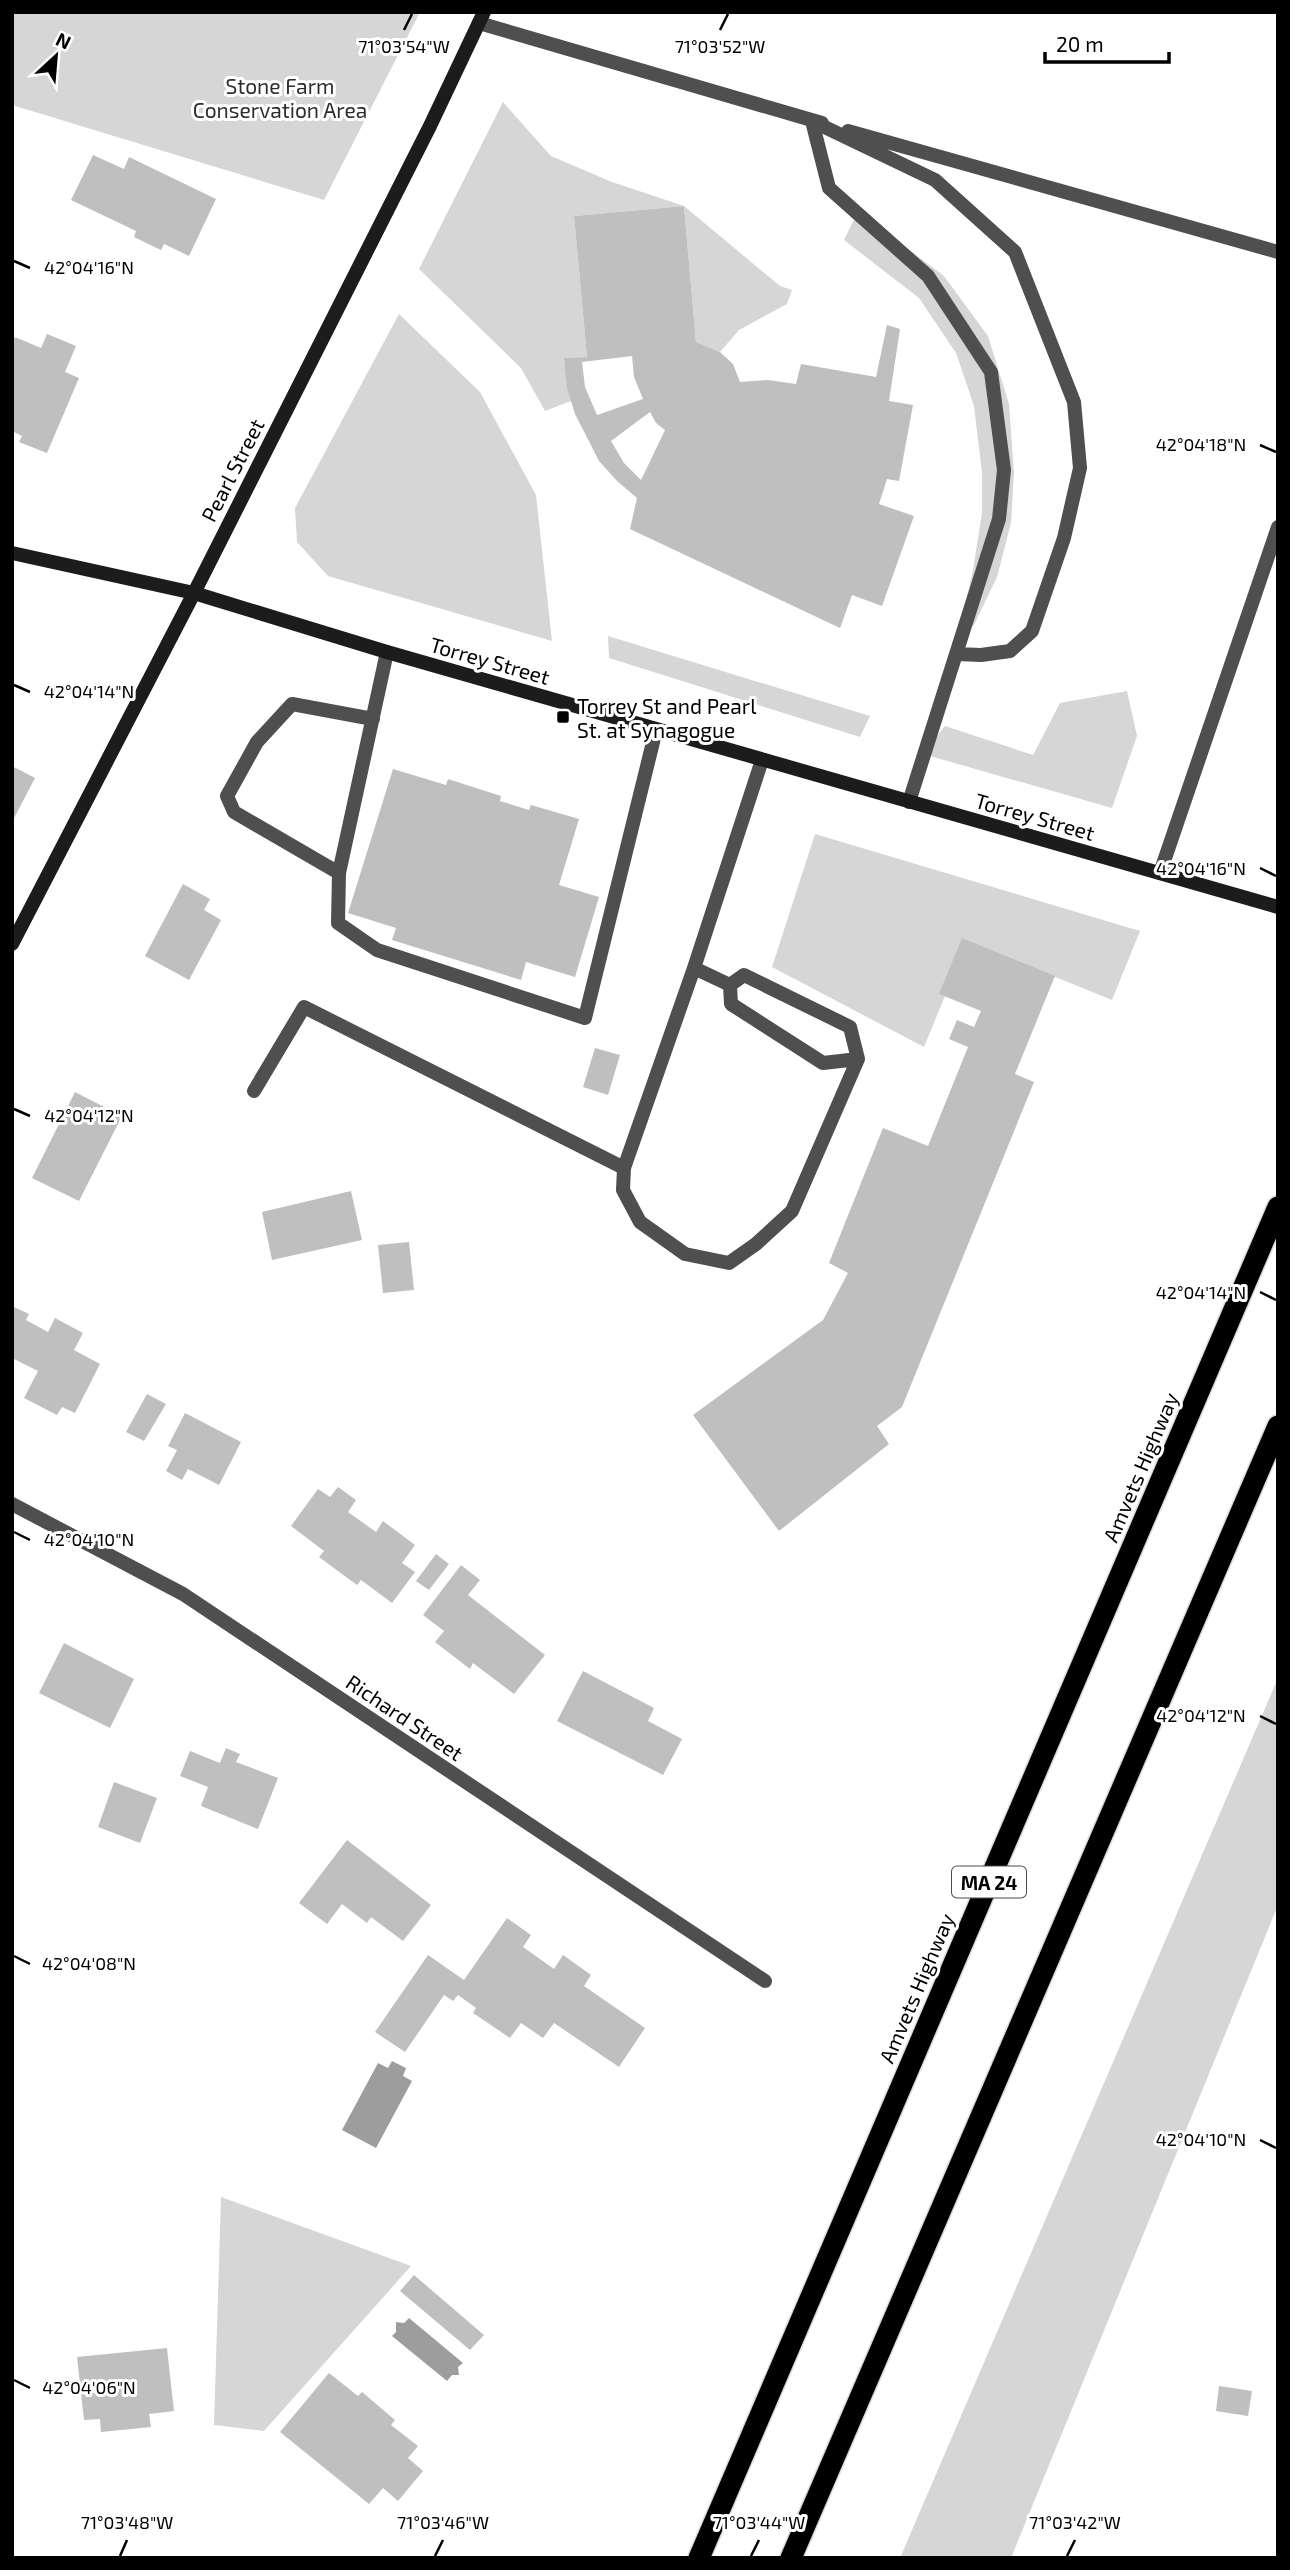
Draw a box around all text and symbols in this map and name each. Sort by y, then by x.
north arrow [21,21,91,91]
scale bar [1045,21,1169,65]
text: N [52,27,75,54]
text: 20 m [1056,31,1104,56]
text: 71°03'54"W [358,35,450,57]
text: 71°03'52"W [675,35,765,57]
park label: Stone Farm Conservation Area [193,73,367,122]
text: 42°04'16"N [44,256,134,278]
street label: Pearl Street [195,414,269,526]
text: 42°04'18"N [1156,433,1246,455]
street label: Torrey Street [427,631,553,689]
text: 42°04'14"N [44,680,134,702]
place label: Torrey St and Pearl St. at Synagogue [577,693,757,742]
marker: Torrey St and Pearl St. at Synagogue [555,709,571,725]
street label: Torrey Street [972,787,1098,845]
text: 42°04'16"N [1156,857,1246,879]
text: 42°04'12"N [44,1104,134,1126]
text: 42°04'14"N [1156,1281,1246,1303]
street label: Amvets Highway [1097,1388,1183,1546]
text: 42°04'10"N [44,1528,134,1550]
street label: Richard Street [342,1669,468,1765]
text: 42°04'12"N [1156,1704,1246,1726]
road number: MA 24 [952,1866,1026,1898]
street label: Amvets Highway [873,1909,959,2067]
text: 42°04'08"N [42,1952,136,1974]
text: 42°04'10"N [1156,2128,1246,2150]
text: 42°04'06"N [42,2376,136,2398]
text: 71°03'48"W [81,2511,173,2533]
text: 71°03'46"W [397,2511,489,2533]
text: 71°03'44"W [713,2511,805,2533]
text: 71°03'42"W [1029,2511,1121,2533]

